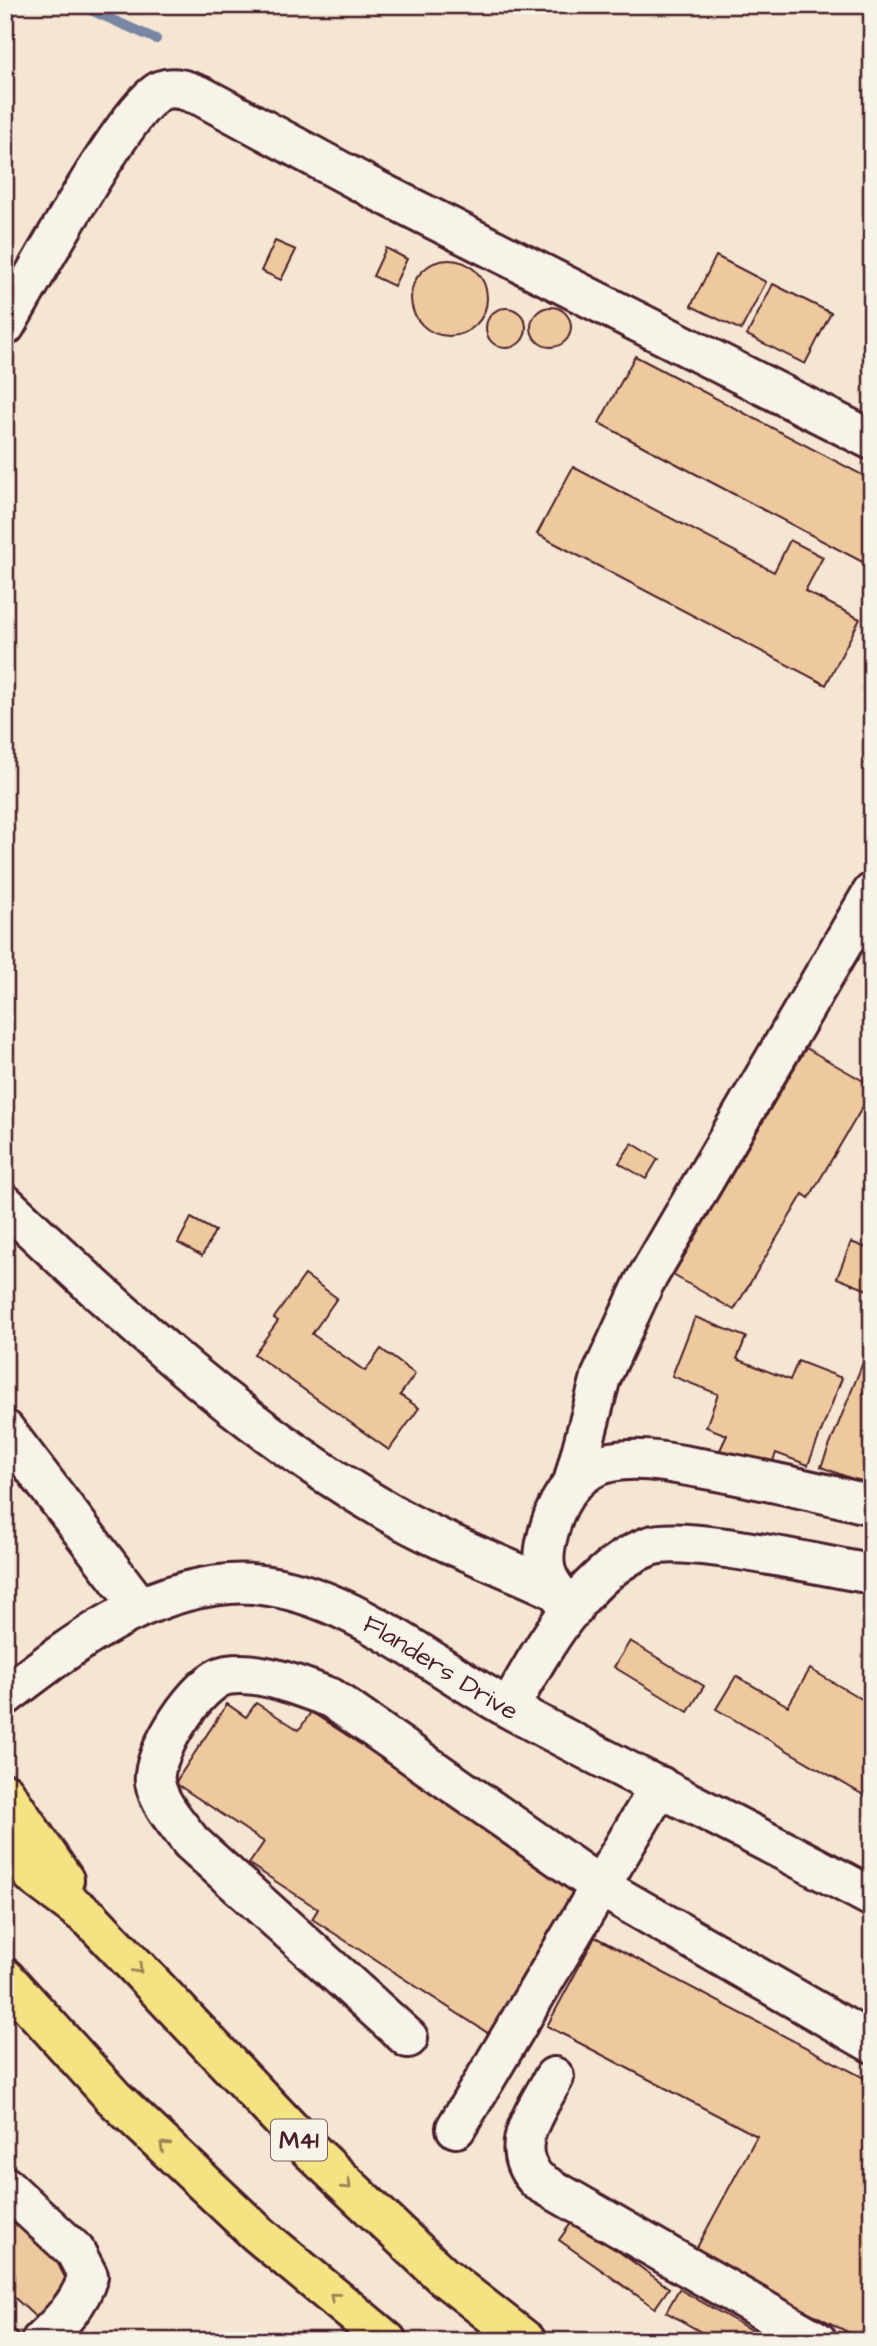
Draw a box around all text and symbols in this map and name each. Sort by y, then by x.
street label: Flanders Drive [357,1606,525,1729]
one-way arrow [129,1961,142,1974]
road number: M41 [271,2120,327,2160]
one-way arrow [160,2141,173,2154]
one-way arrow [338,2177,351,2190]
one-way arrow [329,2293,342,2305]

